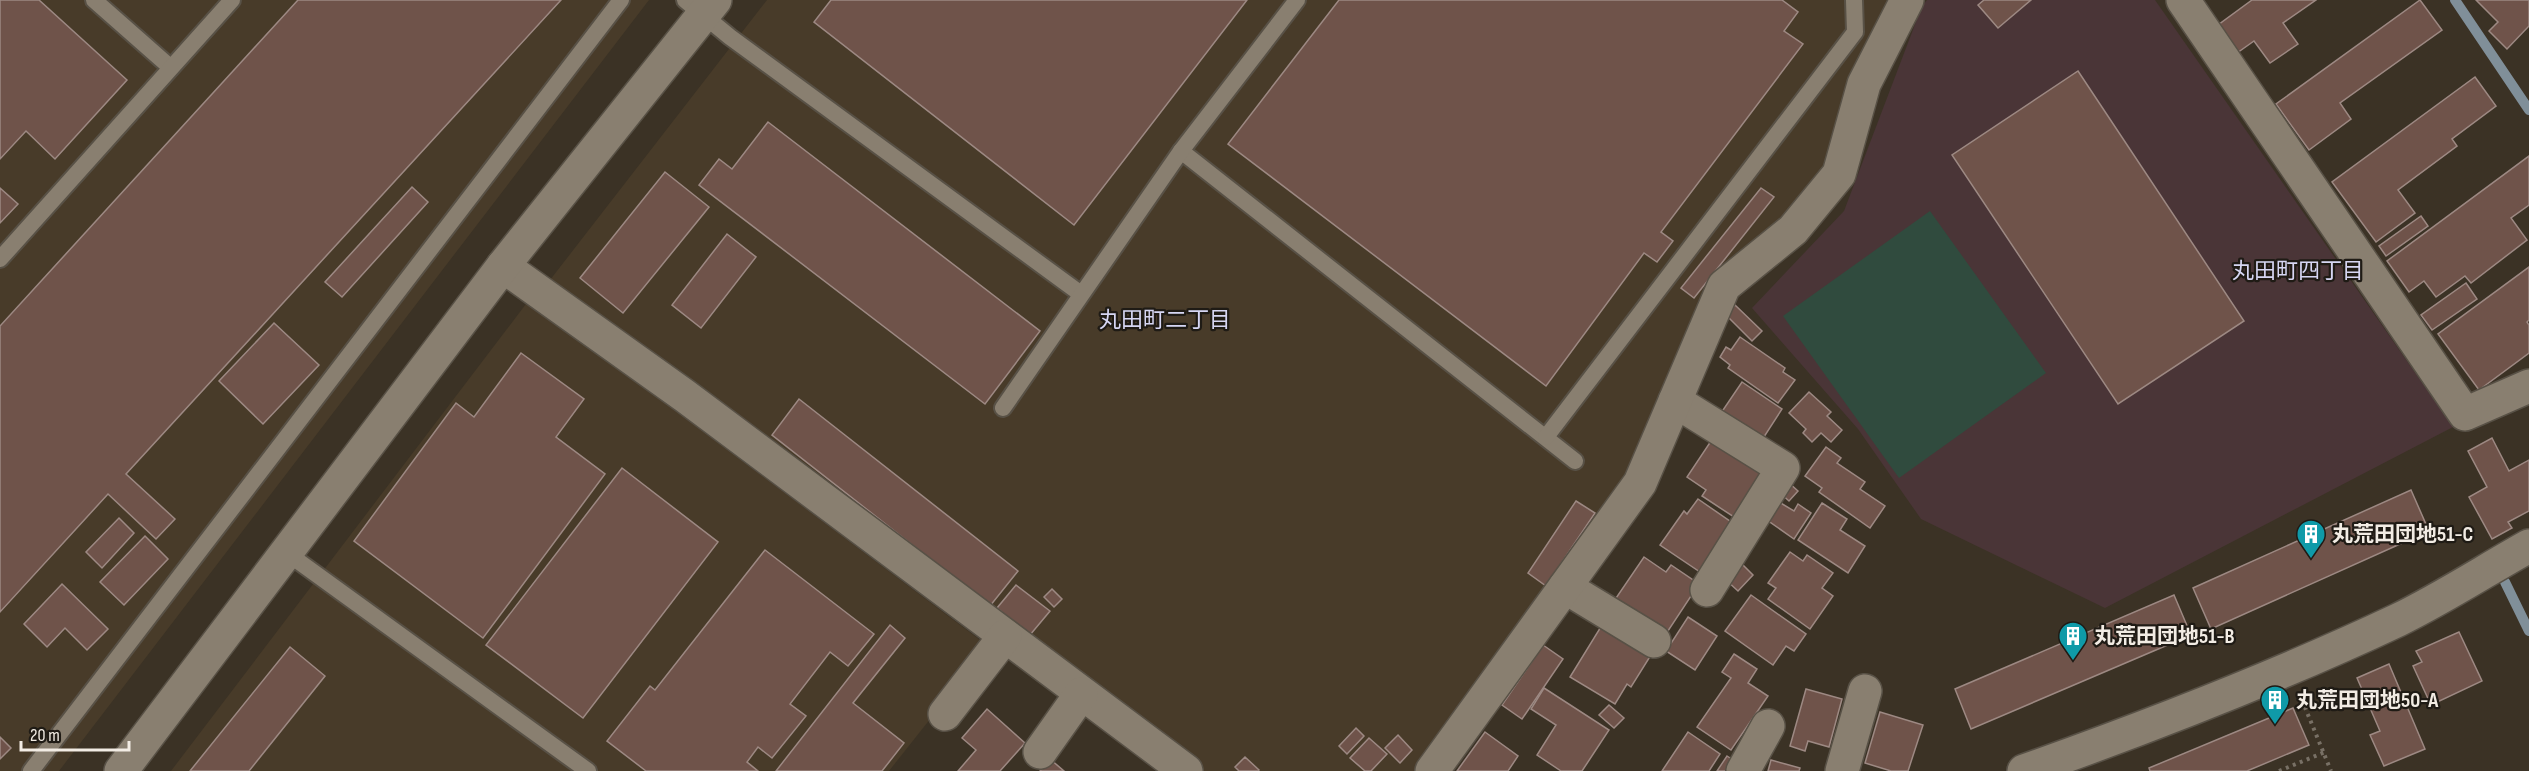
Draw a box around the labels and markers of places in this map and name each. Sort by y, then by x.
building icon: 丸荒田団地51-C [2295,518,2327,560]
place label: 丸荒田団地51-C [2332,522,2473,547]
building icon: 丸荒田団地51-B [2057,620,2089,662]
place label: 丸荒田団地51-B [2094,624,2234,649]
building icon: 丸荒田団地50-A [2259,684,2291,726]
place label: 丸荒田団地50-A [2296,688,2439,713]

